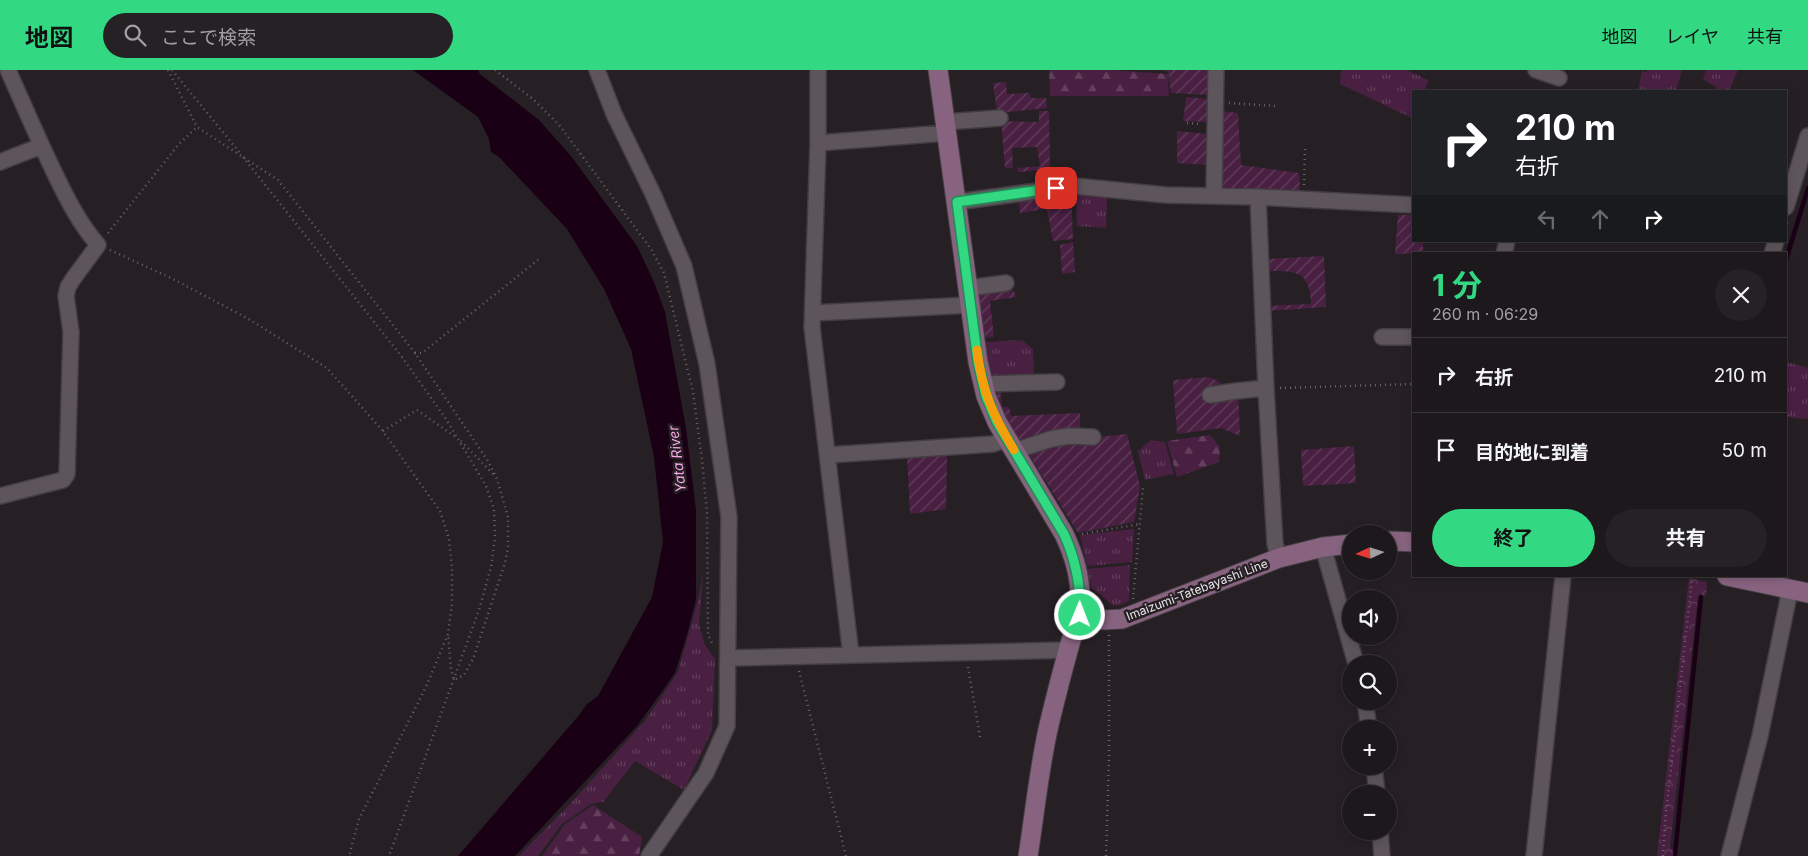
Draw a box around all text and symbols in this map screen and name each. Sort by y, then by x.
search box [103,13,453,58]
icon: search [121,21,149,49]
text: 地図 [25,23,73,52]
text: ここで検索 [161,26,256,49]
text: 地図 [1602,26,1638,47]
text: レイヤ [1666,26,1719,47]
text: 共有 [1747,26,1783,47]
text: 210 m [1515,106,1616,148]
icon: right [1432,110,1497,175]
text: 右折 [1515,153,1559,179]
pin [1035,167,1077,209]
icon: arrive [1042,174,1070,202]
icon: left [1533,205,1561,233]
icon: ahead [1586,205,1614,233]
icon: right [1639,205,1667,233]
text: 1 分 [1432,267,1482,303]
button: close [1715,269,1767,321]
text: 260 m · 06:29 [1432,304,1538,324]
icon: right [1432,361,1460,389]
text: 210 m [1714,364,1767,387]
text: 右折 [1475,366,1513,389]
water label: Yata River [664,424,689,494]
icon: arrive [1432,436,1460,464]
text: 50 m [1721,439,1767,462]
text: 目的地に到着 [1475,441,1589,464]
button: 終了 [1432,509,1595,567]
button: 共有 [1605,509,1767,567]
north arrow [1342,525,1398,580]
map controls [1342,525,1397,840]
street label: Imaizumi-Tatebayashi Line [1124,556,1270,624]
position arrow [1053,588,1105,640]
button: sound [1342,590,1397,645]
button: search [1342,655,1397,710]
button: + [1342,720,1397,775]
button: − [1342,785,1397,840]

